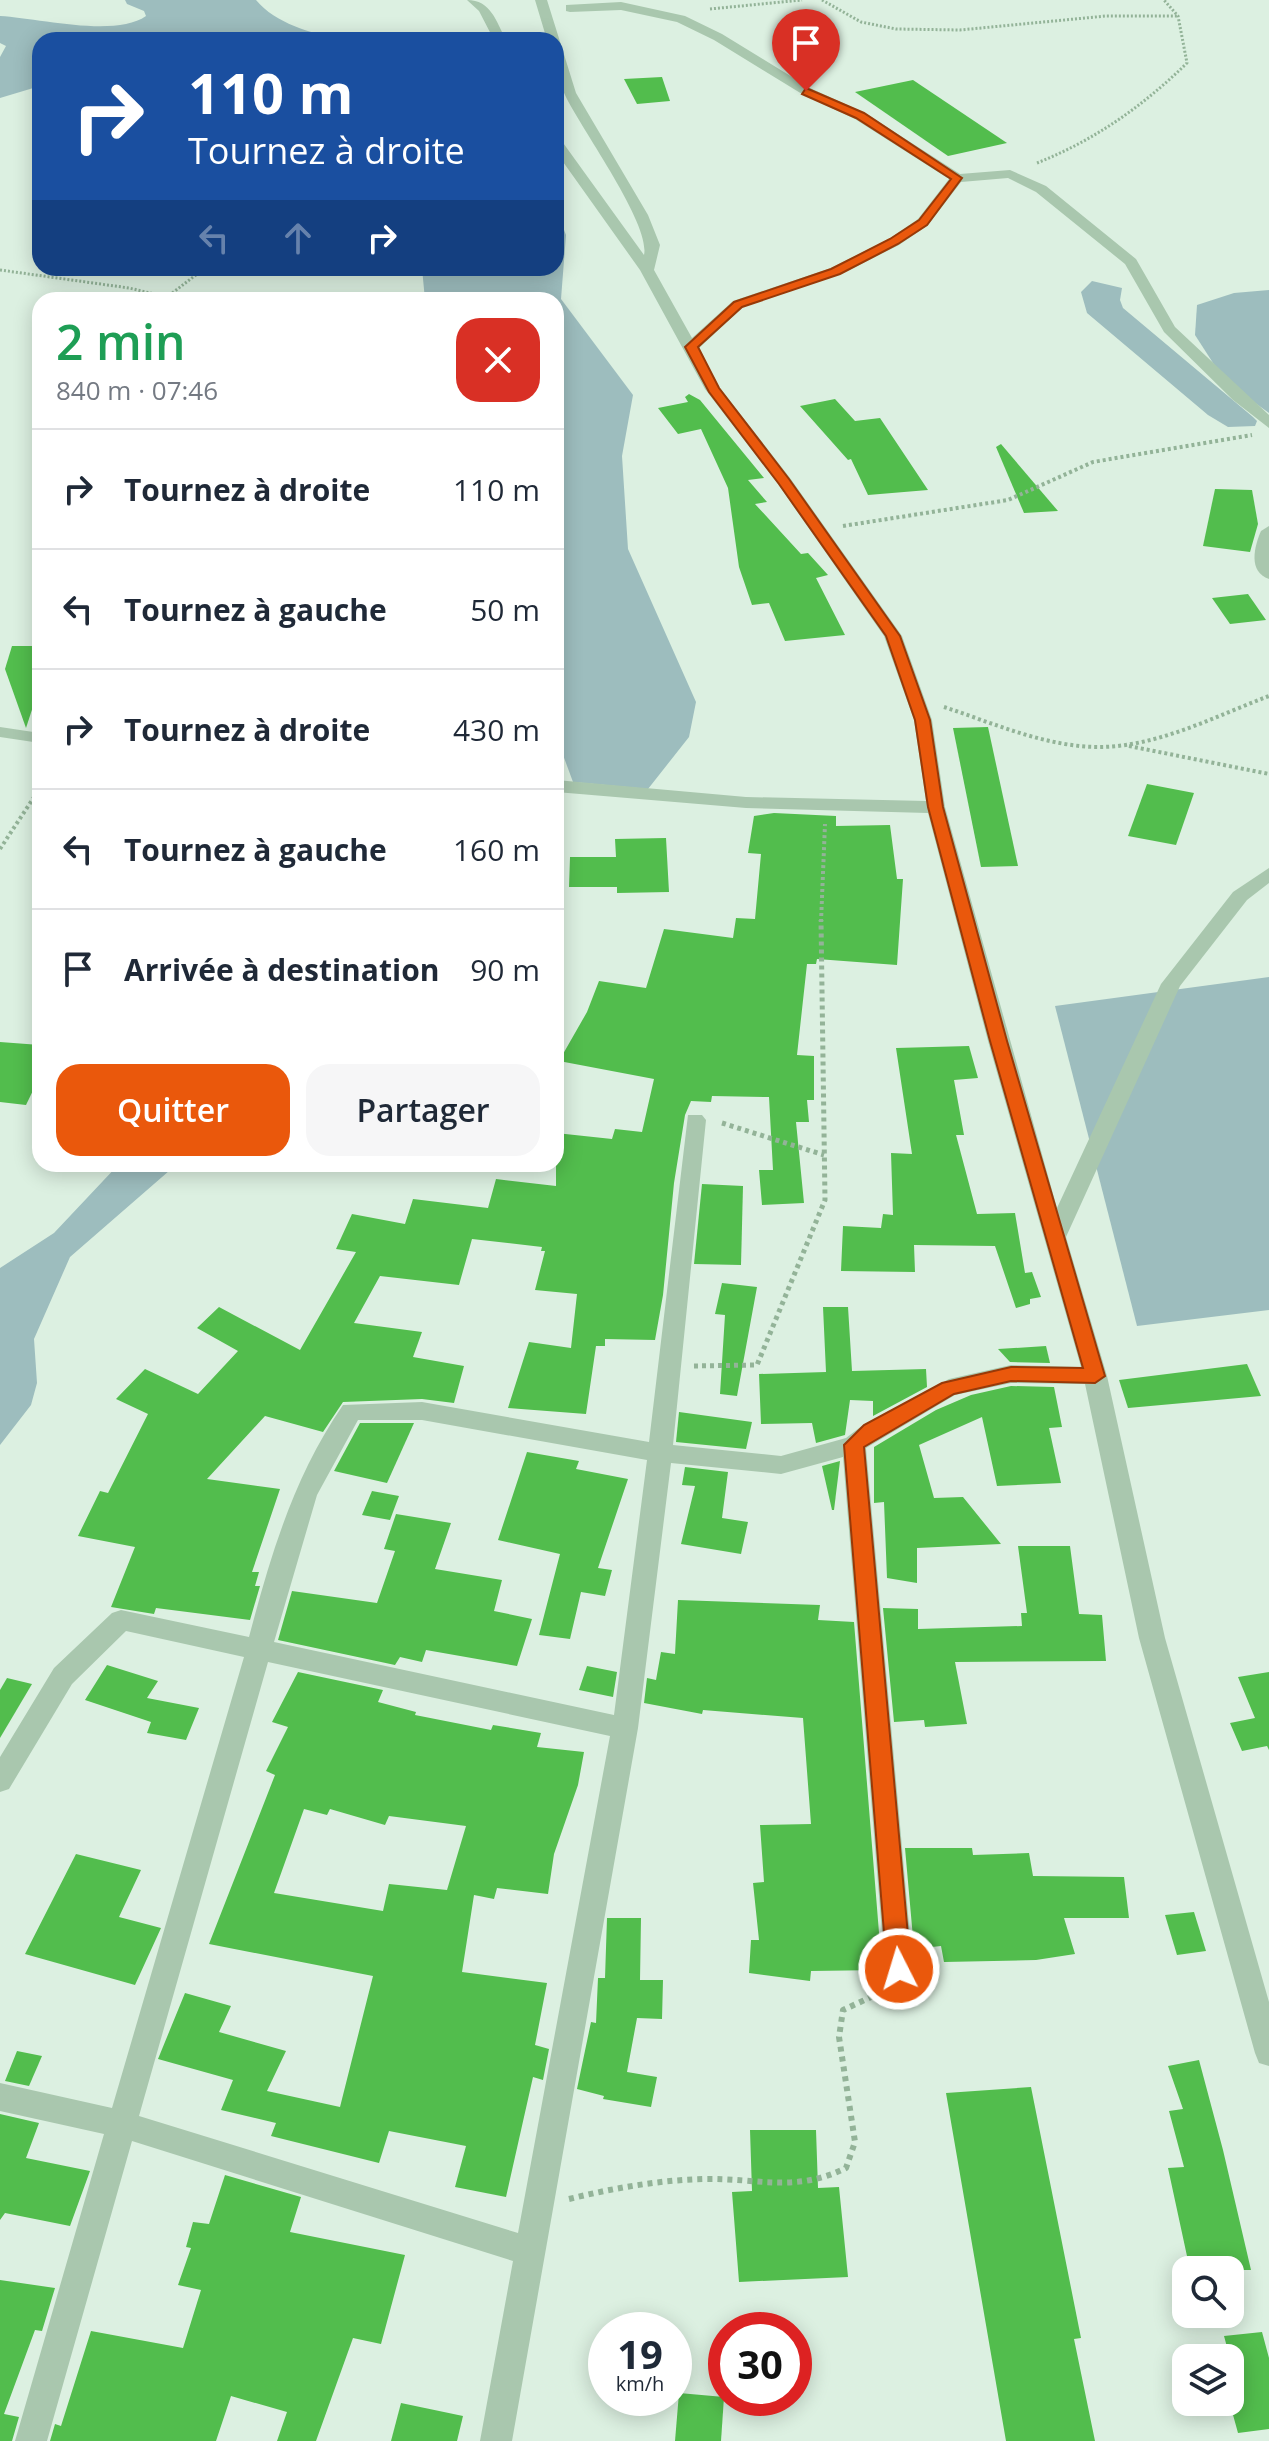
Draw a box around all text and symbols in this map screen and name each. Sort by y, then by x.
pin [772,9,840,91]
icon: arrive [784,21,828,65]
text: 110 m [188,54,354,130]
icon: right [56,64,160,168]
text: Tournez à droite [188,126,465,175]
icon: left [192,216,236,260]
icon: ahead [276,216,320,260]
icon: right [360,216,404,260]
text: 2 min [56,309,186,374]
button: close [456,318,540,402]
text: 840 m · 07:46 [56,372,218,408]
icon: right [56,467,100,511]
text: Tournez à droite [124,469,370,510]
text: 110 m [453,469,540,510]
icon: left [56,587,100,631]
text: Tournez à gauche [124,589,387,630]
text: 50 m [470,589,540,630]
icon: right [56,707,100,751]
text: Tournez à droite [124,709,370,750]
text: 430 m [453,709,540,750]
icon: left [56,827,100,871]
text: Tournez à gauche [124,829,387,870]
text: 160 m [453,829,540,870]
icon: arrive [56,947,100,991]
text: Arrivée à destination [124,949,439,990]
text: 90 m [470,949,540,990]
button: Quitter [56,1064,290,1156]
button: Partager [306,1064,540,1156]
position arrow [857,1927,941,2011]
map controls [1172,2256,1244,2416]
button: search [1172,2256,1244,2328]
speed limit sign: 30 [708,2312,812,2416]
text: 19 [617,2326,663,2381]
button: layers [1172,2344,1244,2416]
text: km/h [616,2370,664,2397]

